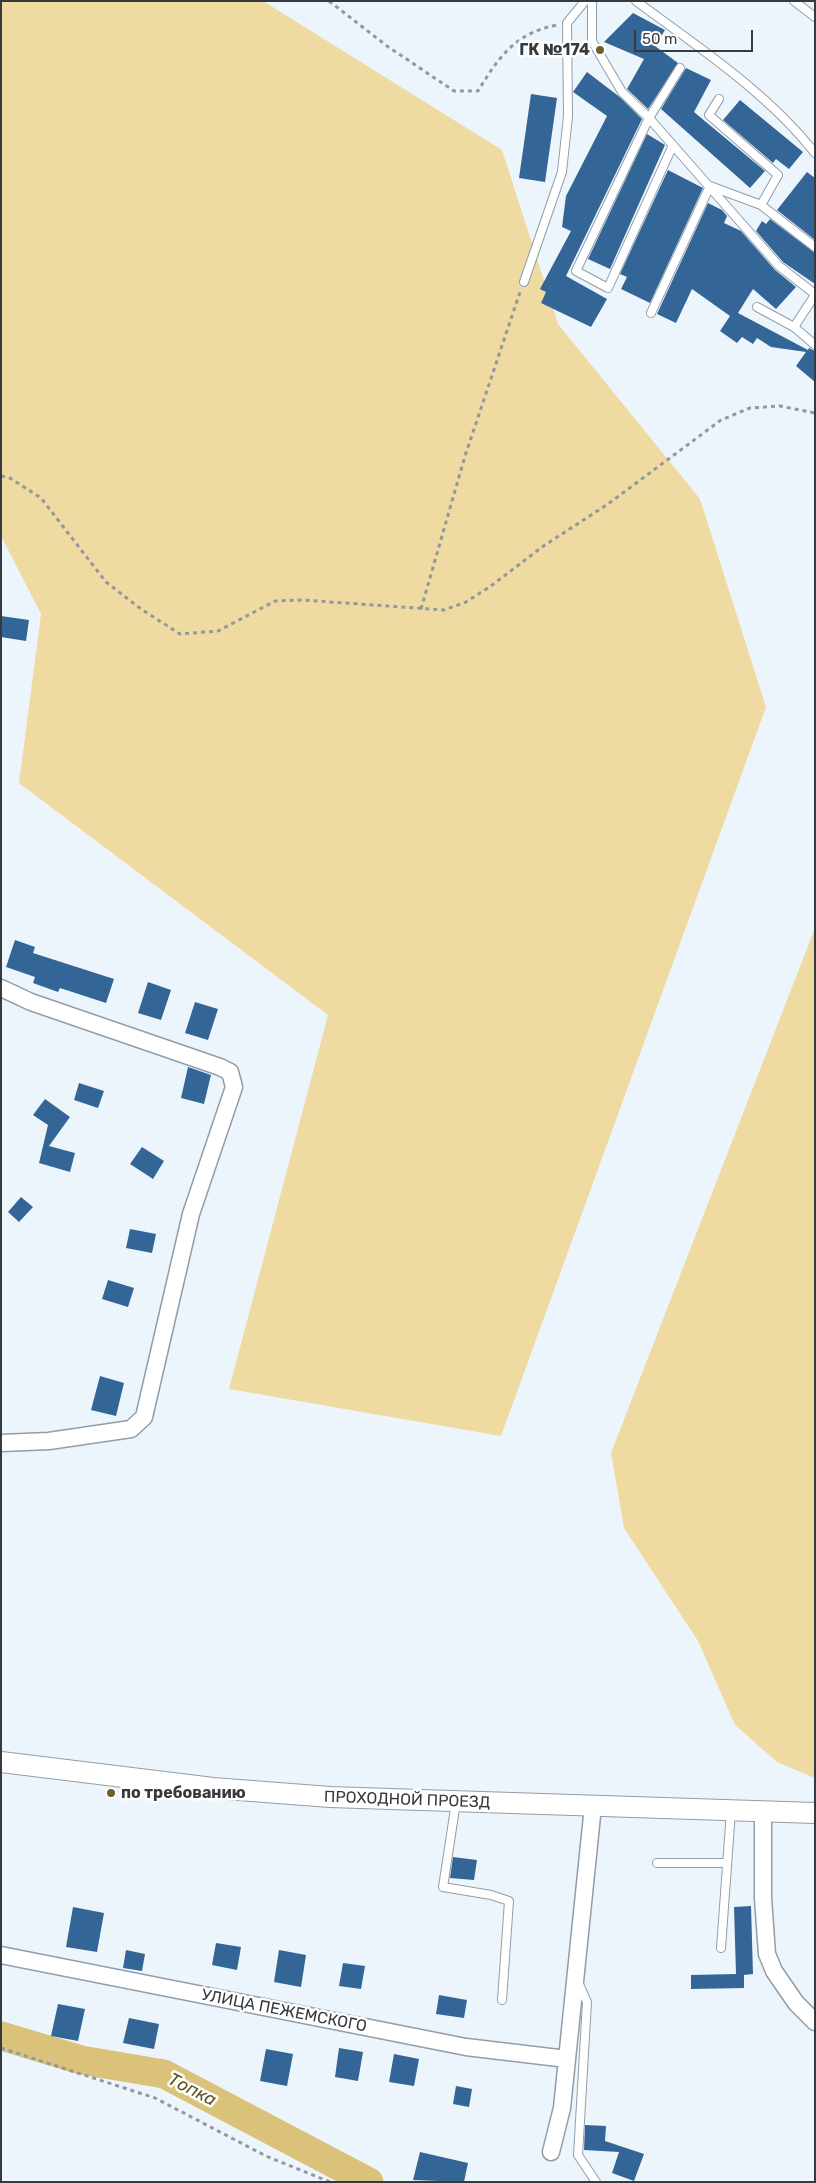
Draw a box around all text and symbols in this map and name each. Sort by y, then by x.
scale bar [636,20,755,52]
text: 50 m [642,30,677,48]
place label: ГК №174 [519,40,590,60]
marker: ГК №174 [594,44,606,56]
place label: по требованию [121,1783,246,1803]
marker: по требованию [105,1787,117,1799]
street label: ПРОХОДНОЙ ПРОЕЗД [324,1788,490,1812]
street label: УЛИЦА ПЕЖЕМСКОГО [200,1986,368,2036]
water label: Топка [164,2069,220,2111]

